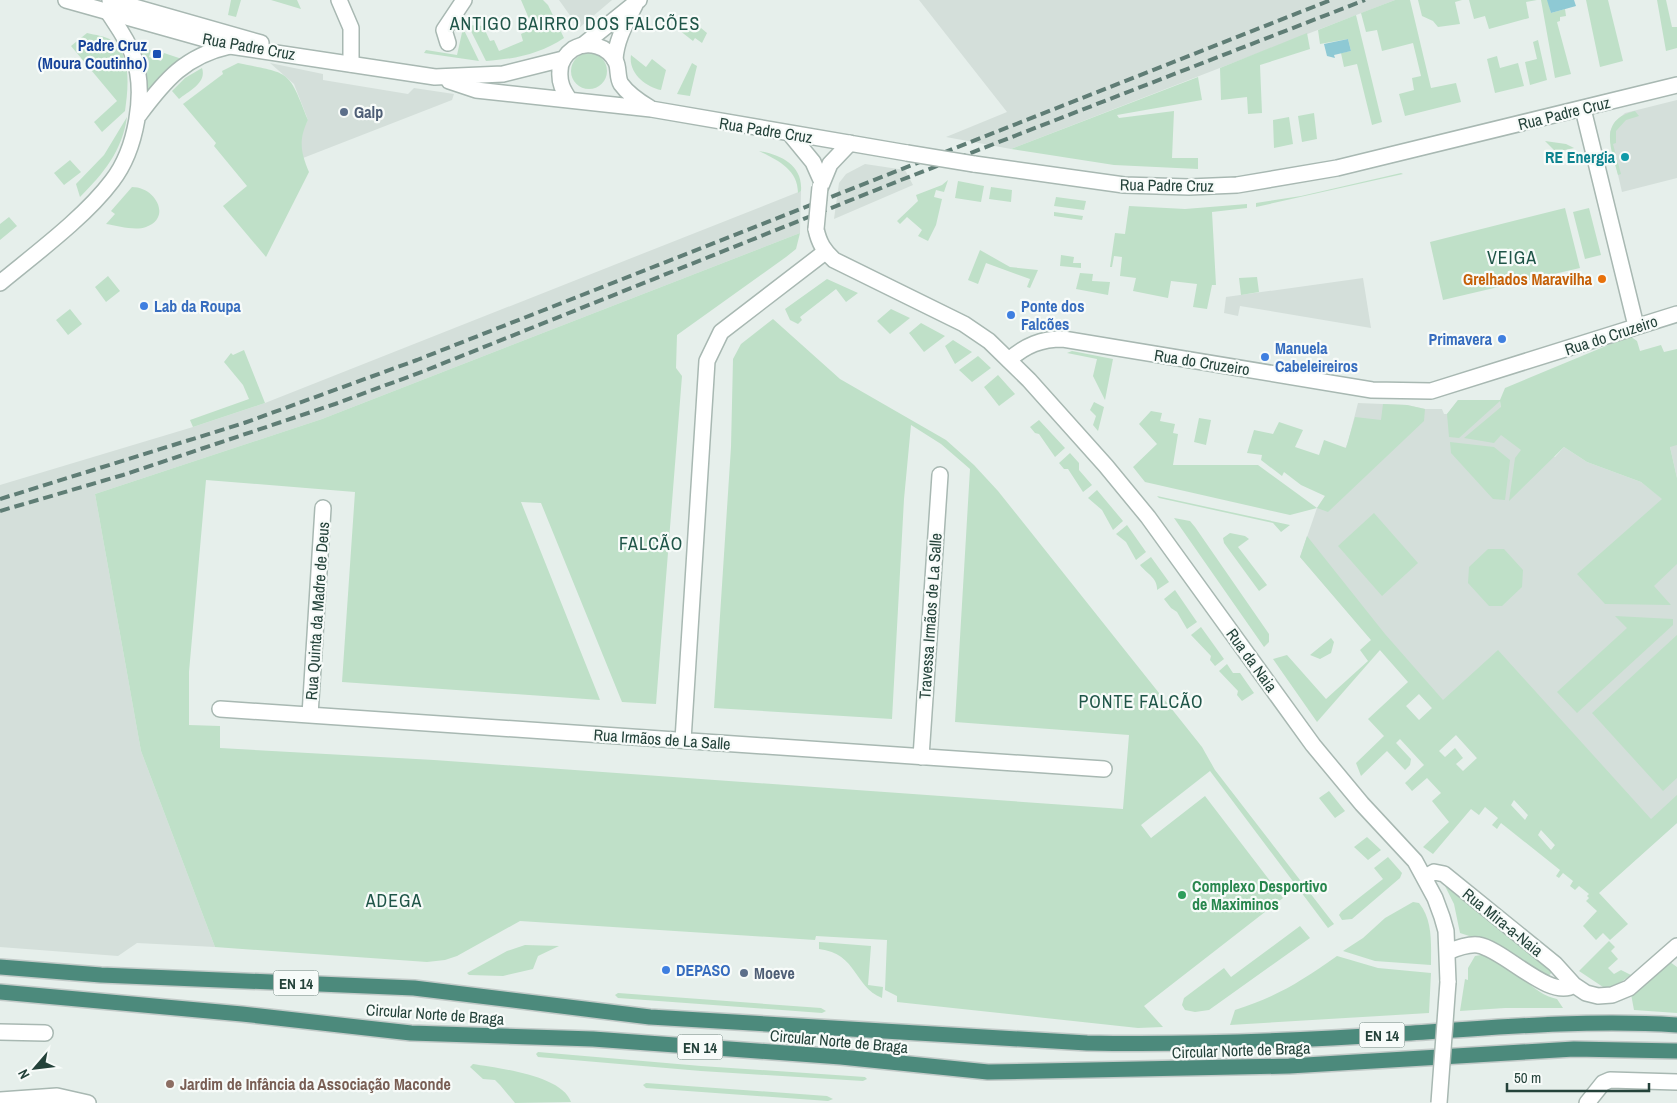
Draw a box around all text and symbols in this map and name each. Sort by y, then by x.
district label: ANTIGO BAIRRO DOS FALCÕES [449,11,700,36]
street label: Rua Padre Cruz [201,27,298,65]
place label: Padre Cruz (Moura Coutinho) [38,34,147,74]
marker: Padre Cruz (Moura Coutinho) [151,48,163,60]
street label: Rua Padre Cruz [1516,91,1613,135]
place label: Galp [354,101,383,123]
marker: Galp [338,106,350,118]
street label: Rua Padre Cruz [718,112,815,148]
place label: RE Energia [1545,146,1616,168]
marker: RE Energia [1619,151,1631,163]
street label: Rua Padre Cruz [1120,173,1215,197]
district label: VEIGA [1487,245,1537,270]
place label: Grelhados Maravilha [1463,268,1593,290]
marker: Grelhados Maravilha [1596,273,1608,285]
place label: Lab da Roupa [154,295,241,317]
place label: Ponte dos Falcões [1021,295,1084,335]
marker: Lab da Roupa [138,300,150,312]
marker: Ponte dos Falcões [1005,309,1017,321]
street label: Rua do Cruzeiro [1562,310,1660,360]
place label: Primavera [1429,328,1493,350]
marker: Primavera [1496,333,1508,345]
place label: Manuela Cabeleireiros [1275,337,1358,377]
street label: Rua do Cruzeiro [1153,344,1251,380]
marker: Manuela Cabeleireiros [1259,351,1271,363]
street label: Rua Quinta da Madre de Deus [300,521,334,701]
district label: FALCÃO [619,531,683,556]
street label: Travessa Irmãos de La Salle [913,532,947,700]
street label: Rua da Naia [1221,624,1283,697]
district label: PONTE FALCÃO [1078,689,1204,714]
street label: Rua Irmãos de La Salle [593,723,731,755]
place label: Complexo Desportivo de Maximinos [1192,875,1328,915]
street label: Rua Mira-a-Naia [1458,883,1548,962]
district label: ADEGA [365,888,422,913]
marker: Complexo Desportivo de Maximinos [1176,889,1188,901]
place label: DEPASO [676,959,730,981]
place label: Moeve [754,962,795,984]
marker: DEPASO [660,964,672,976]
marker: Moeve [738,967,750,979]
road number: EN 14 [274,970,318,996]
street label: Circular Norte de Braga [365,998,506,1030]
road number: EN 14 [1360,1022,1404,1048]
street label: Circular Norte de Braga [769,1024,910,1058]
road number: EN 14 [678,1034,722,1060]
street label: Circular Norte de Braga [1171,1037,1311,1063]
north arrow [10,1043,60,1093]
scale bar [1507,1060,1650,1092]
text: N [14,1066,33,1082]
text: 50 m [1514,1067,1541,1088]
place label: Jardim de Infância da Associação Maconde [180,1073,451,1095]
marker: Jardim de Infância da Associação Maconde [164,1078,176,1090]

